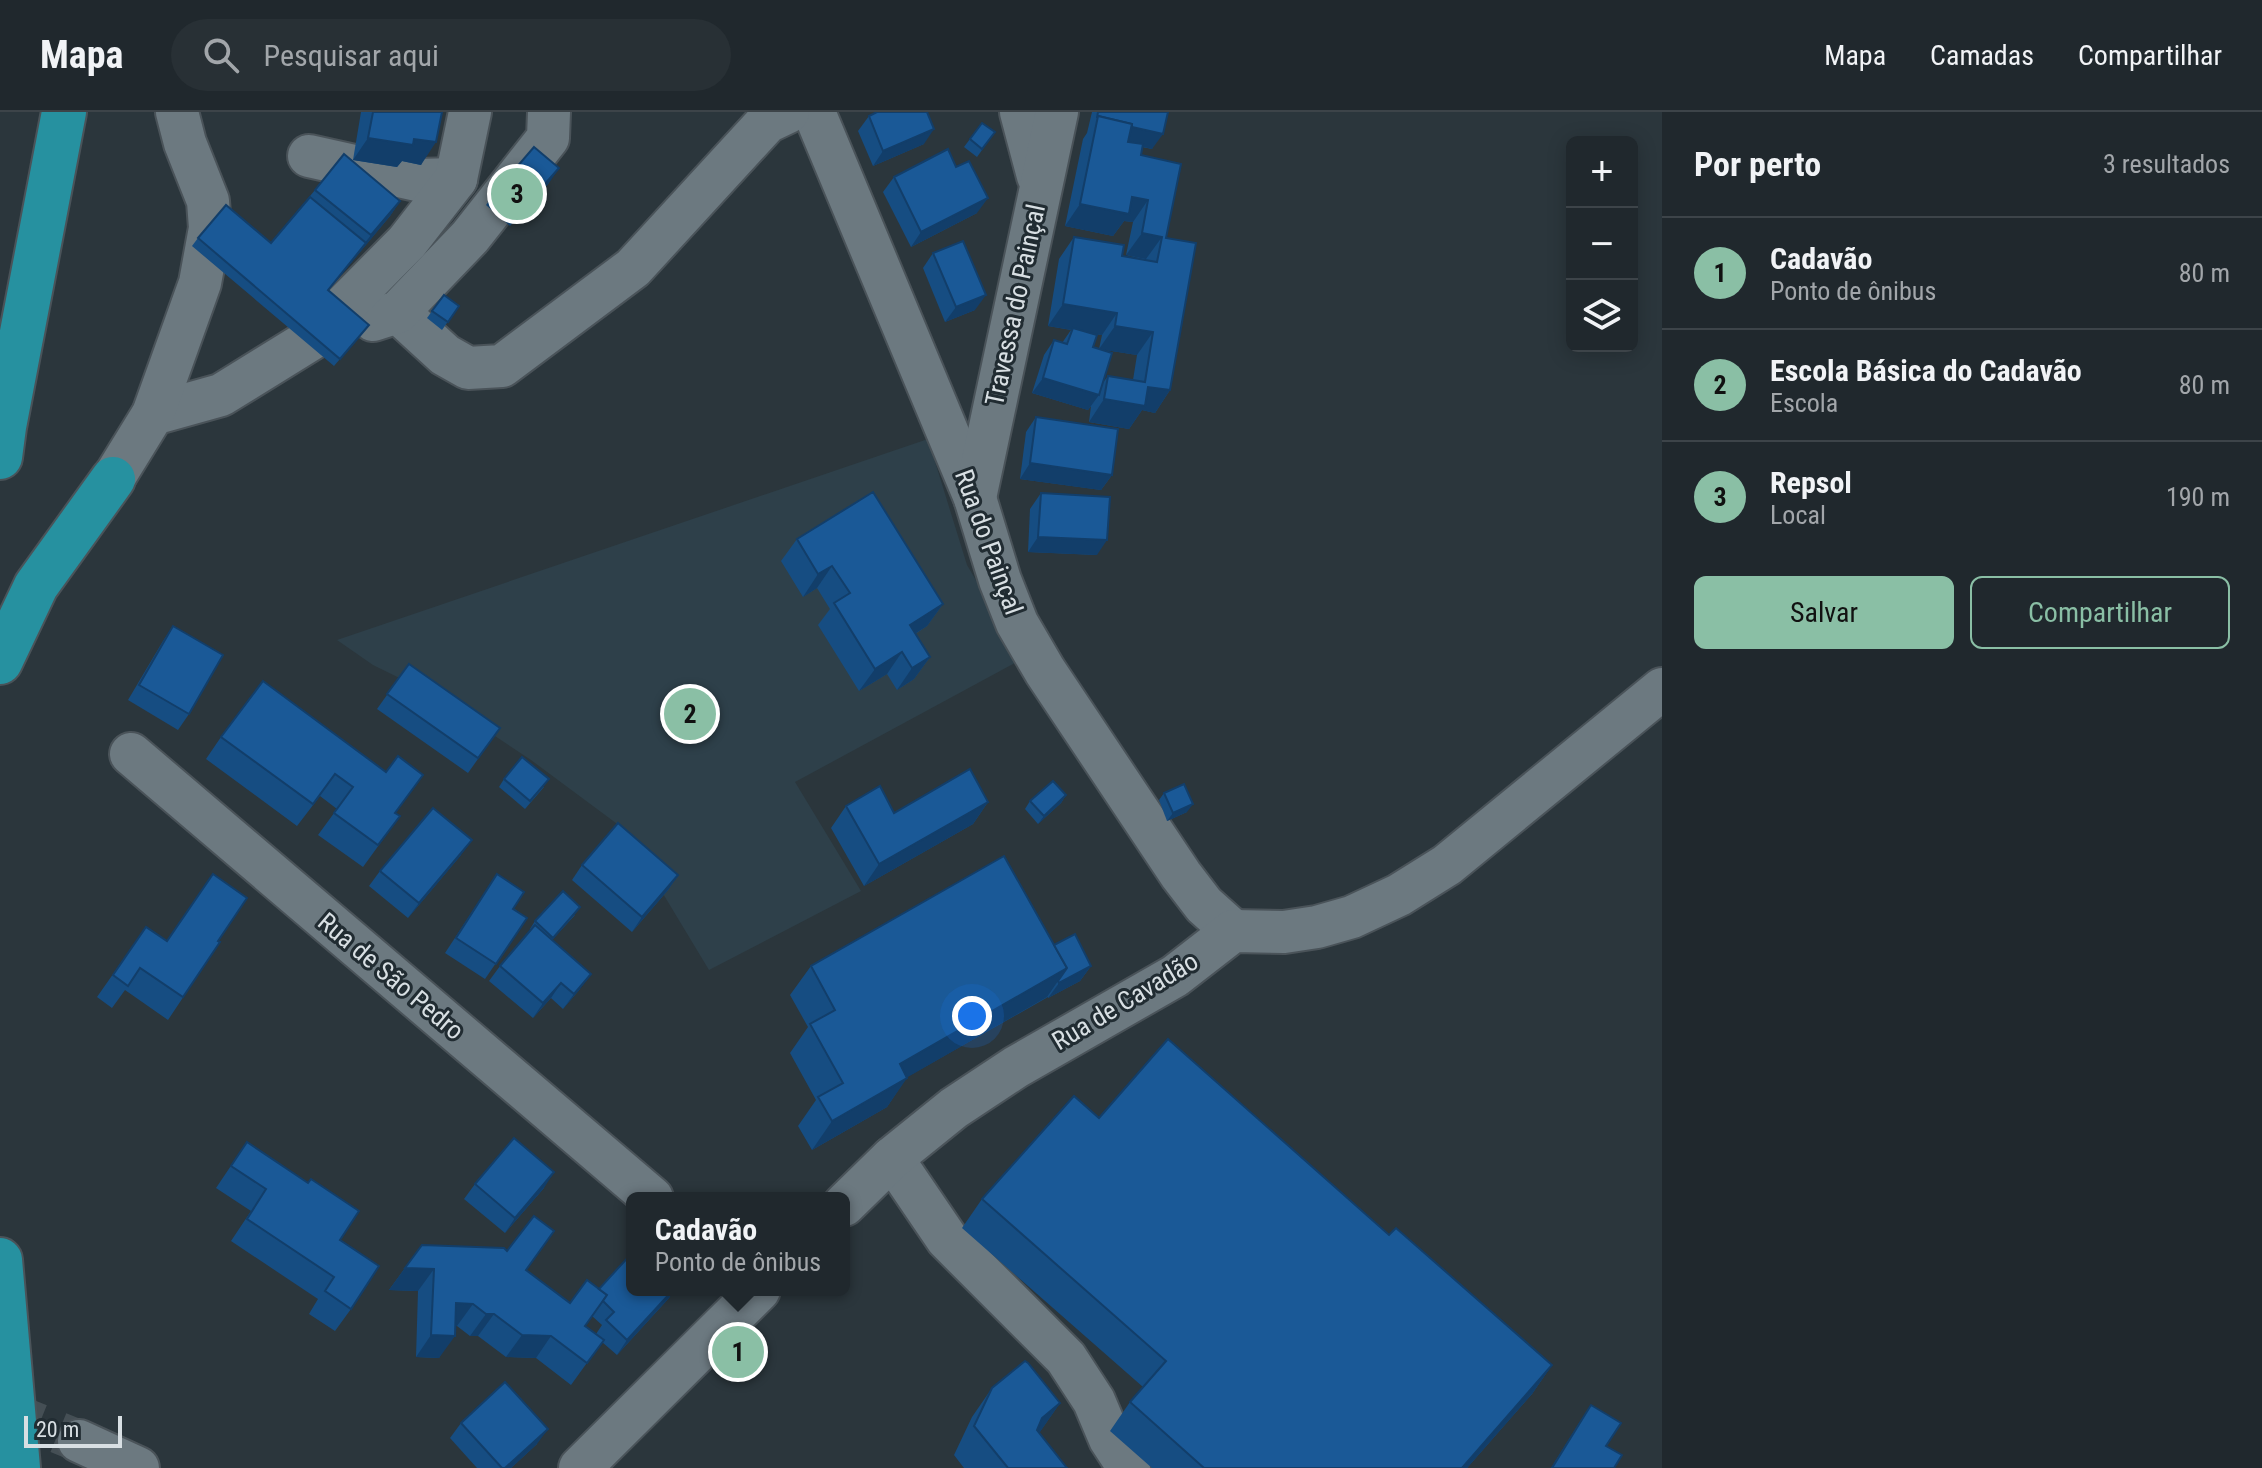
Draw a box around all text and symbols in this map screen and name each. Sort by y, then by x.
search box [171,19,731,91]
text: Mapa [40,33,123,77]
icon: search [199,33,243,77]
text: Pesquisar aqui [263,38,439,73]
text: Mapa [1824,39,1886,72]
text: Camadas [1930,39,2034,72]
text: Compartilhar [2078,39,2222,72]
map controls [1566,136,1638,352]
button: + [1566,136,1638,208]
text: Por perto [1694,144,1821,184]
text: 3 resultados [2103,149,2230,179]
pin: 3 [491,164,543,224]
street label: Travessa do Painçal [979,202,1051,408]
button: − [1566,208,1638,280]
text: Cadavão [1770,241,1872,276]
text: 1 [1713,258,1727,288]
text: 80 m [2179,258,2230,288]
text: Ponto de ônibus [1770,276,1936,306]
button: layers [1566,280,1638,352]
text: Escola Básica do Cadavão [1770,353,2082,388]
text: 2 [1713,370,1727,400]
text: 80 m [2179,370,2230,400]
text: Escola [1770,388,1838,418]
street label: Rua do Painçal [949,465,1029,619]
text: Repsol [1770,465,1852,500]
text: 3 [1713,482,1727,512]
text: 190 m [2166,482,2230,512]
text: Local [1770,500,1826,530]
button: Salvar [1694,576,1954,649]
button: Compartilhar [1970,576,2230,649]
pin: 2 [664,684,716,744]
street label: Rua de São Pedro [312,906,470,1046]
street label: Rua de Cavadão [1047,946,1203,1056]
your location [952,996,992,1036]
popup [626,1192,850,1296]
text: Cadavão [655,1212,757,1247]
text: Ponto de ônibus [655,1247,821,1277]
pin: 1 [712,1322,764,1382]
scale bar [24,1412,122,1448]
text: 20 m [36,1417,79,1442]

